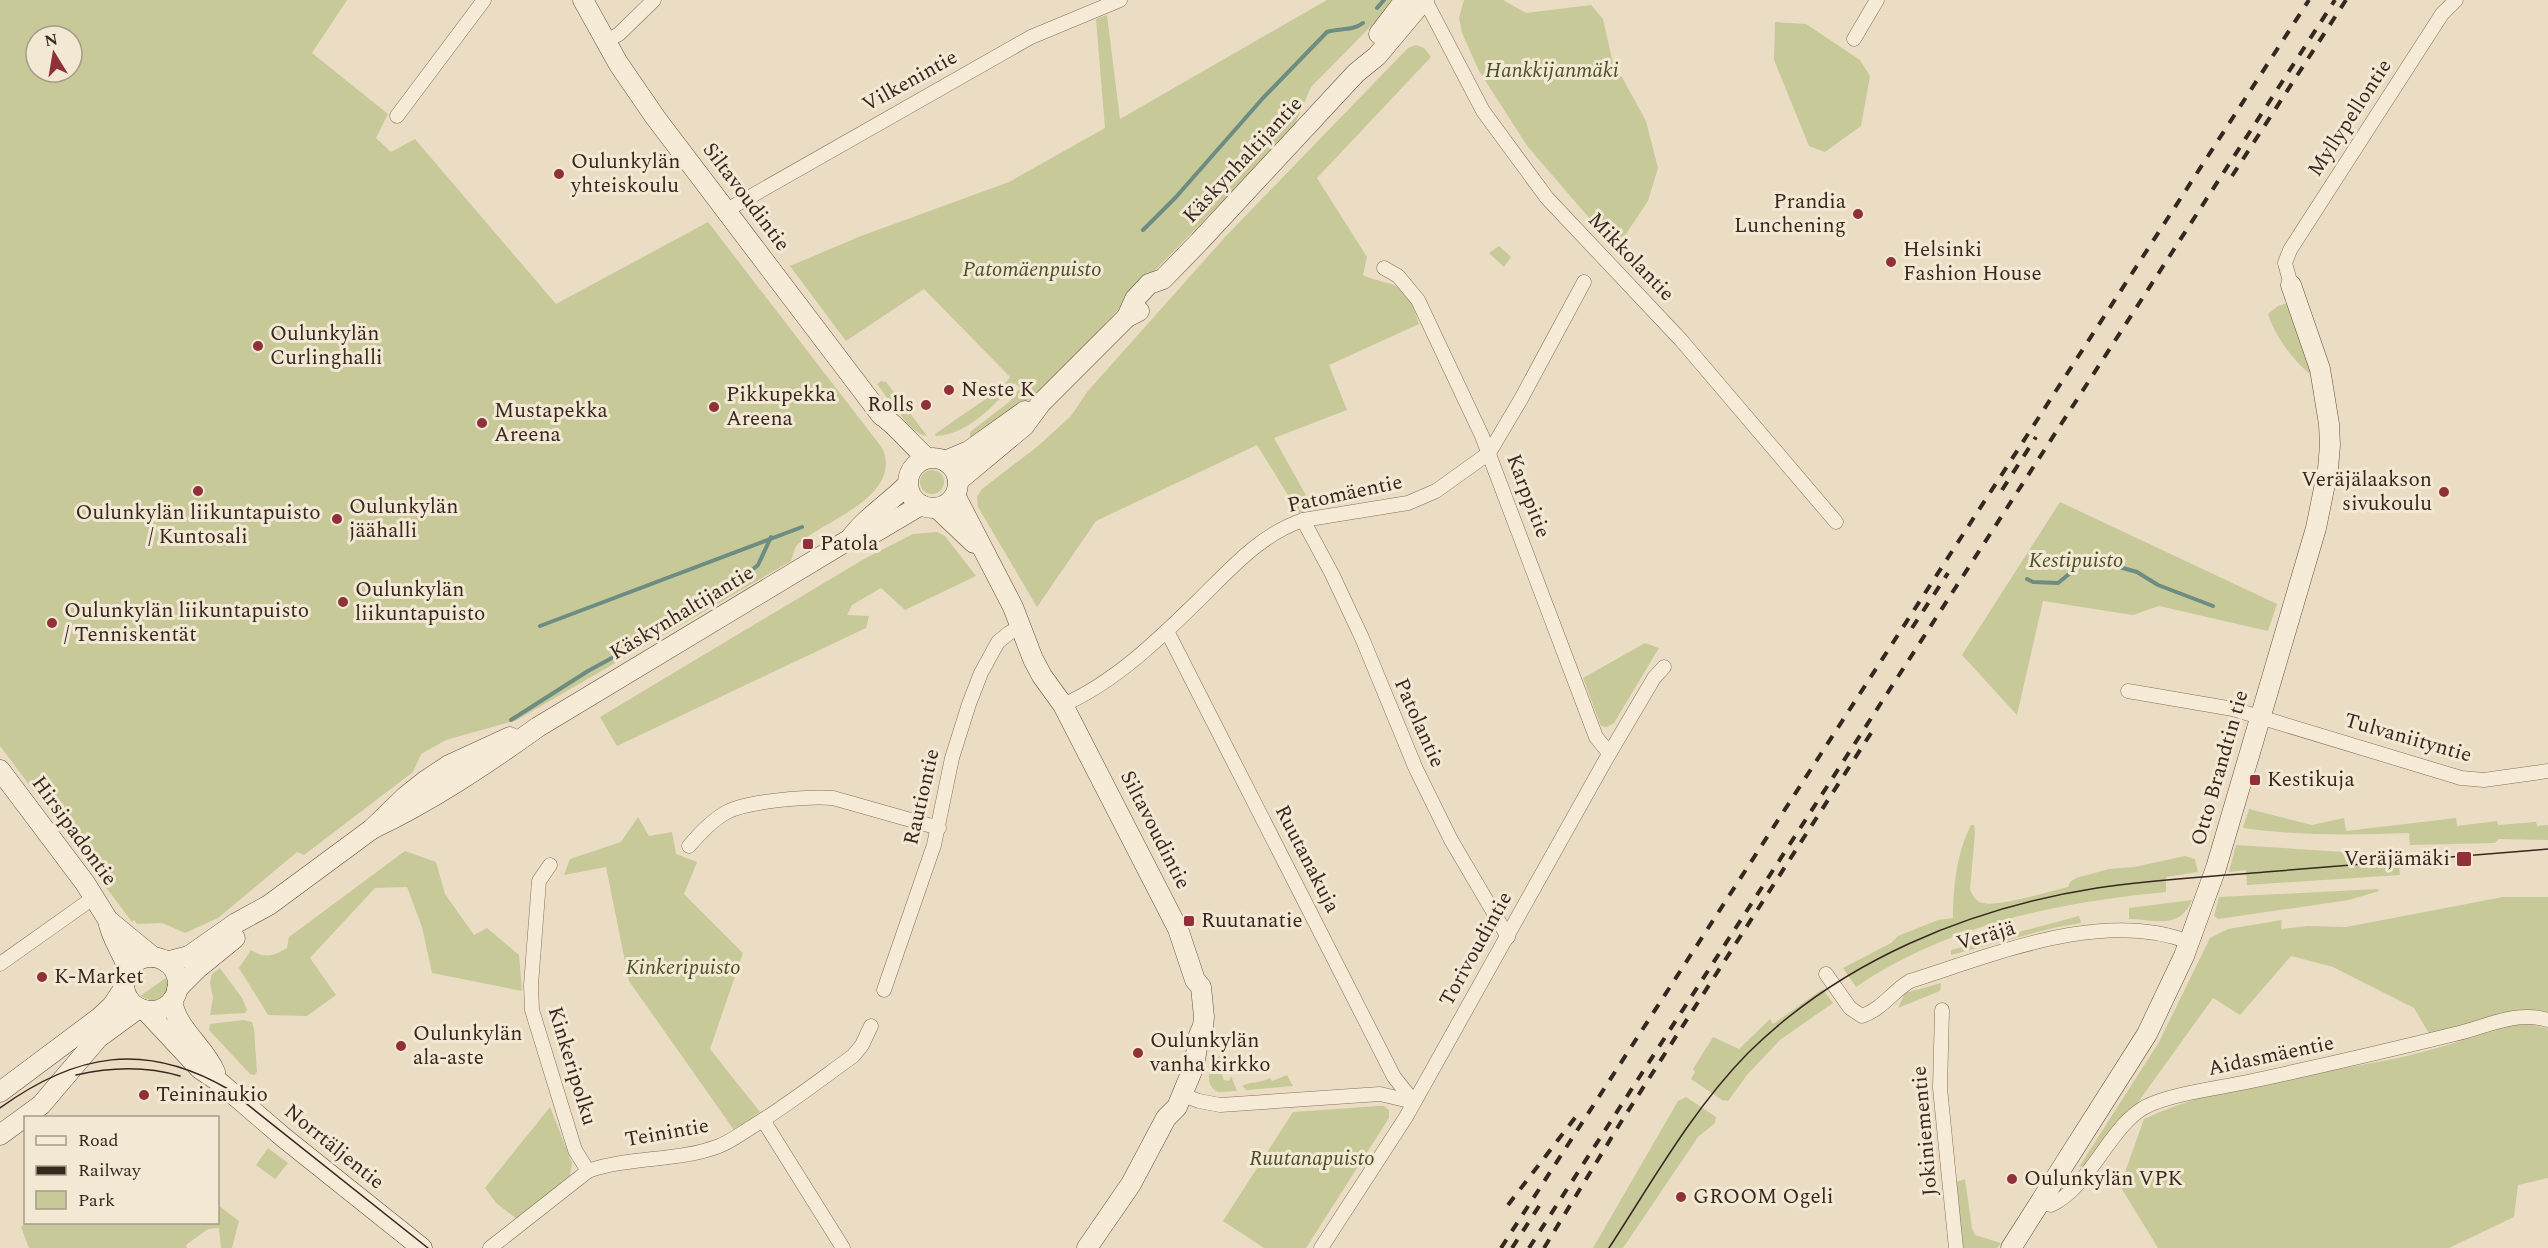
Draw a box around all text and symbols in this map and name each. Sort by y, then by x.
north arrow [24,24,84,84]
text: N [43,27,60,53]
street label: Vilkenintie [856,42,964,120]
street label: Myllypellontie [2300,53,2400,183]
park label: Hankkijanmäki [1485,55,1619,87]
street label: Käskynhaltijantie [1175,89,1311,231]
street label: Siltavoudintie [694,136,798,258]
place label: Oulunkylän yhteiskoulu [570,146,680,202]
marker: Oulunkylän yhteiskoulu [552,167,566,181]
place label: Prandia Lunchening [1734,186,1847,242]
street label: Mikkolantie [1580,205,1682,309]
marker: Prandia Lunchening [1851,207,1865,221]
place label: Helsinki Fashion House [1903,234,2042,290]
park label: Patomäenpuisto [962,254,1102,286]
marker: Helsinki Fashion House [1884,255,1898,269]
place label: Oulunkylän Curlinghalli [270,318,383,374]
marker: Oulunkylän Curlinghalli [251,339,265,353]
place label: Neste K [961,374,1035,406]
place label: Pikkupekka Areena [726,379,837,435]
marker: Neste K [942,383,956,397]
place label: Rolls [867,389,914,421]
place label: Mustapekka Areena [494,395,609,451]
marker: Rolls [919,398,933,412]
marker: Pikkupekka Areena [707,400,721,414]
marker: Mustapekka Areena [475,416,489,430]
street label: Karppitie [1497,449,1559,543]
place label: Veräjälaakson sivukoulu [2301,464,2432,520]
street label: Patomäentie [1285,466,1405,522]
marker: Oulunkylän liikuntapuisto / Kuntosali [191,484,205,498]
marker: Veräjälaakson sivukoulu [2437,485,2451,499]
place label: Oulunkylän jäähalli [349,491,458,547]
place label: Oulunkylän liikuntapuisto / Kuntosali [75,497,321,553]
marker: Oulunkylän jäähalli [330,512,344,526]
place label: Patola [820,528,879,560]
marker: Patola [801,537,815,551]
park label: Kestipuisto [2029,545,2123,577]
street label: Käskynhaltijantie [604,557,760,669]
place label: Oulunkylän liikuntapuisto [355,574,485,630]
place label: Oulunkylän liikuntapuisto / Tenniskentät [64,595,309,651]
marker: Oulunkylän liikuntapuisto [336,595,350,609]
marker: Oulunkylän liikuntapuisto / Tenniskentät [45,616,59,630]
street label: Patolantie [1385,673,1453,773]
street label: Otto Brandtin tie [2182,686,2258,850]
street label: Tulvaniityntie [2340,705,2476,771]
street label: Rautiontie [895,746,949,848]
place label: Kestikuja [2267,764,2356,796]
street label: Siltavoudintie [1111,765,1199,895]
street label: Hirsipadontie [23,769,125,893]
marker: Kestikuja [2248,773,2262,787]
street label: Ruutanakuja [1266,799,1348,919]
place label: Veräjämäki [2344,843,2450,875]
marker: Veräjämäki [2455,850,2473,868]
street label: Torivoudintie [1431,886,1521,1012]
place label: Ruutanatie [1201,905,1303,937]
street label: Veräjä [1953,912,2020,960]
marker: Ruutanatie [1182,914,1196,928]
park label: Kinkeripuisto [625,952,741,984]
place label: K-Market [54,961,144,993]
marker: K-Market [35,970,49,984]
street label: Kinkeripolku [539,1003,605,1130]
place label: Oulunkylän ala-aste [413,1018,522,1074]
place label: Oulunkylän vanha kirkko [1149,1025,1271,1081]
street label: Aidasmäentie [2205,1027,2337,1085]
marker: Oulunkylän ala-aste [394,1039,408,1053]
marker: Oulunkylän vanha kirkko [1131,1046,1145,1060]
street label: Jokiniementie [1903,1065,1947,1197]
place label: Teininaukio [156,1079,268,1111]
marker: Teininaukio [137,1088,151,1102]
street label: Norrtäljentie [277,1096,391,1198]
street label: Teinintie [622,1110,712,1156]
legend [24,1116,219,1224]
text: Road [78,1127,119,1154]
park label: Ruutanapuisto [1249,1143,1375,1175]
text: Railway [78,1157,142,1184]
place label: Oulunkylän VPK [2024,1163,2183,1195]
marker: Oulunkylän VPK [2005,1172,2019,1186]
place label: GROOM Ogeli [1693,1181,1834,1213]
text: Park [78,1187,115,1214]
marker: GROOM Ogeli [1674,1190,1688,1204]

